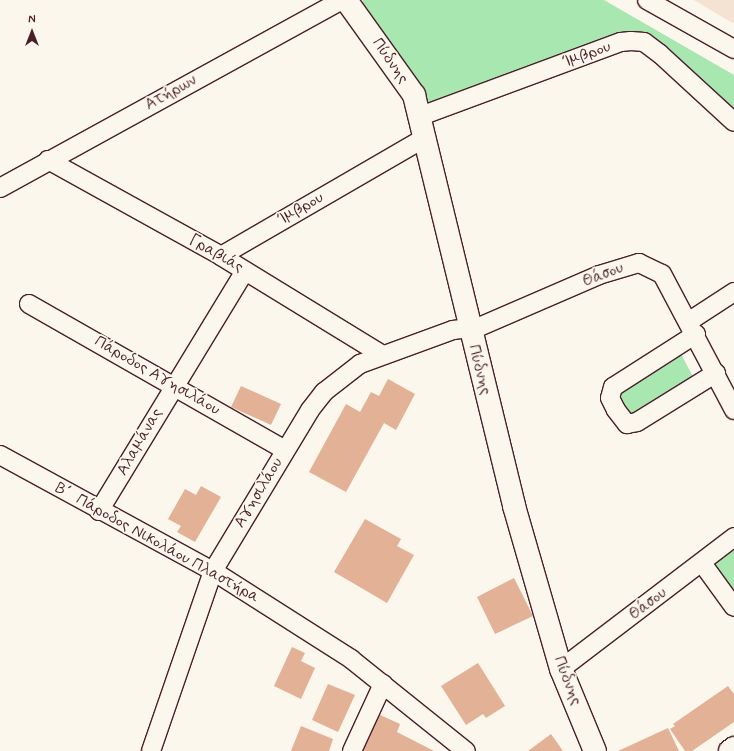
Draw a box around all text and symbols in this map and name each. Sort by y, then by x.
north arrow [12,12,52,52]
text: N [28,13,36,27]
street label: Πύδνης [367,34,413,88]
street label: Ίμβρου [560,38,614,72]
street label: Ατήρων [142,71,200,115]
street label: Ίμβρου [275,188,327,230]
street label: Γραβιάς [185,231,247,277]
street label: Θάσου [580,258,626,292]
street label: Πάροδος Αγησιλάου [91,332,223,420]
street label: Πύδνης [463,343,495,397]
street label: Αλαμάνας [113,405,167,479]
street label: Αγησιλάου [231,454,287,532]
street label: Β΄ Πάροδος Νικολάου Πλαστήρα [51,479,263,607]
street label: Θάσου [625,584,671,624]
street label: Πύδνης [549,654,585,708]

